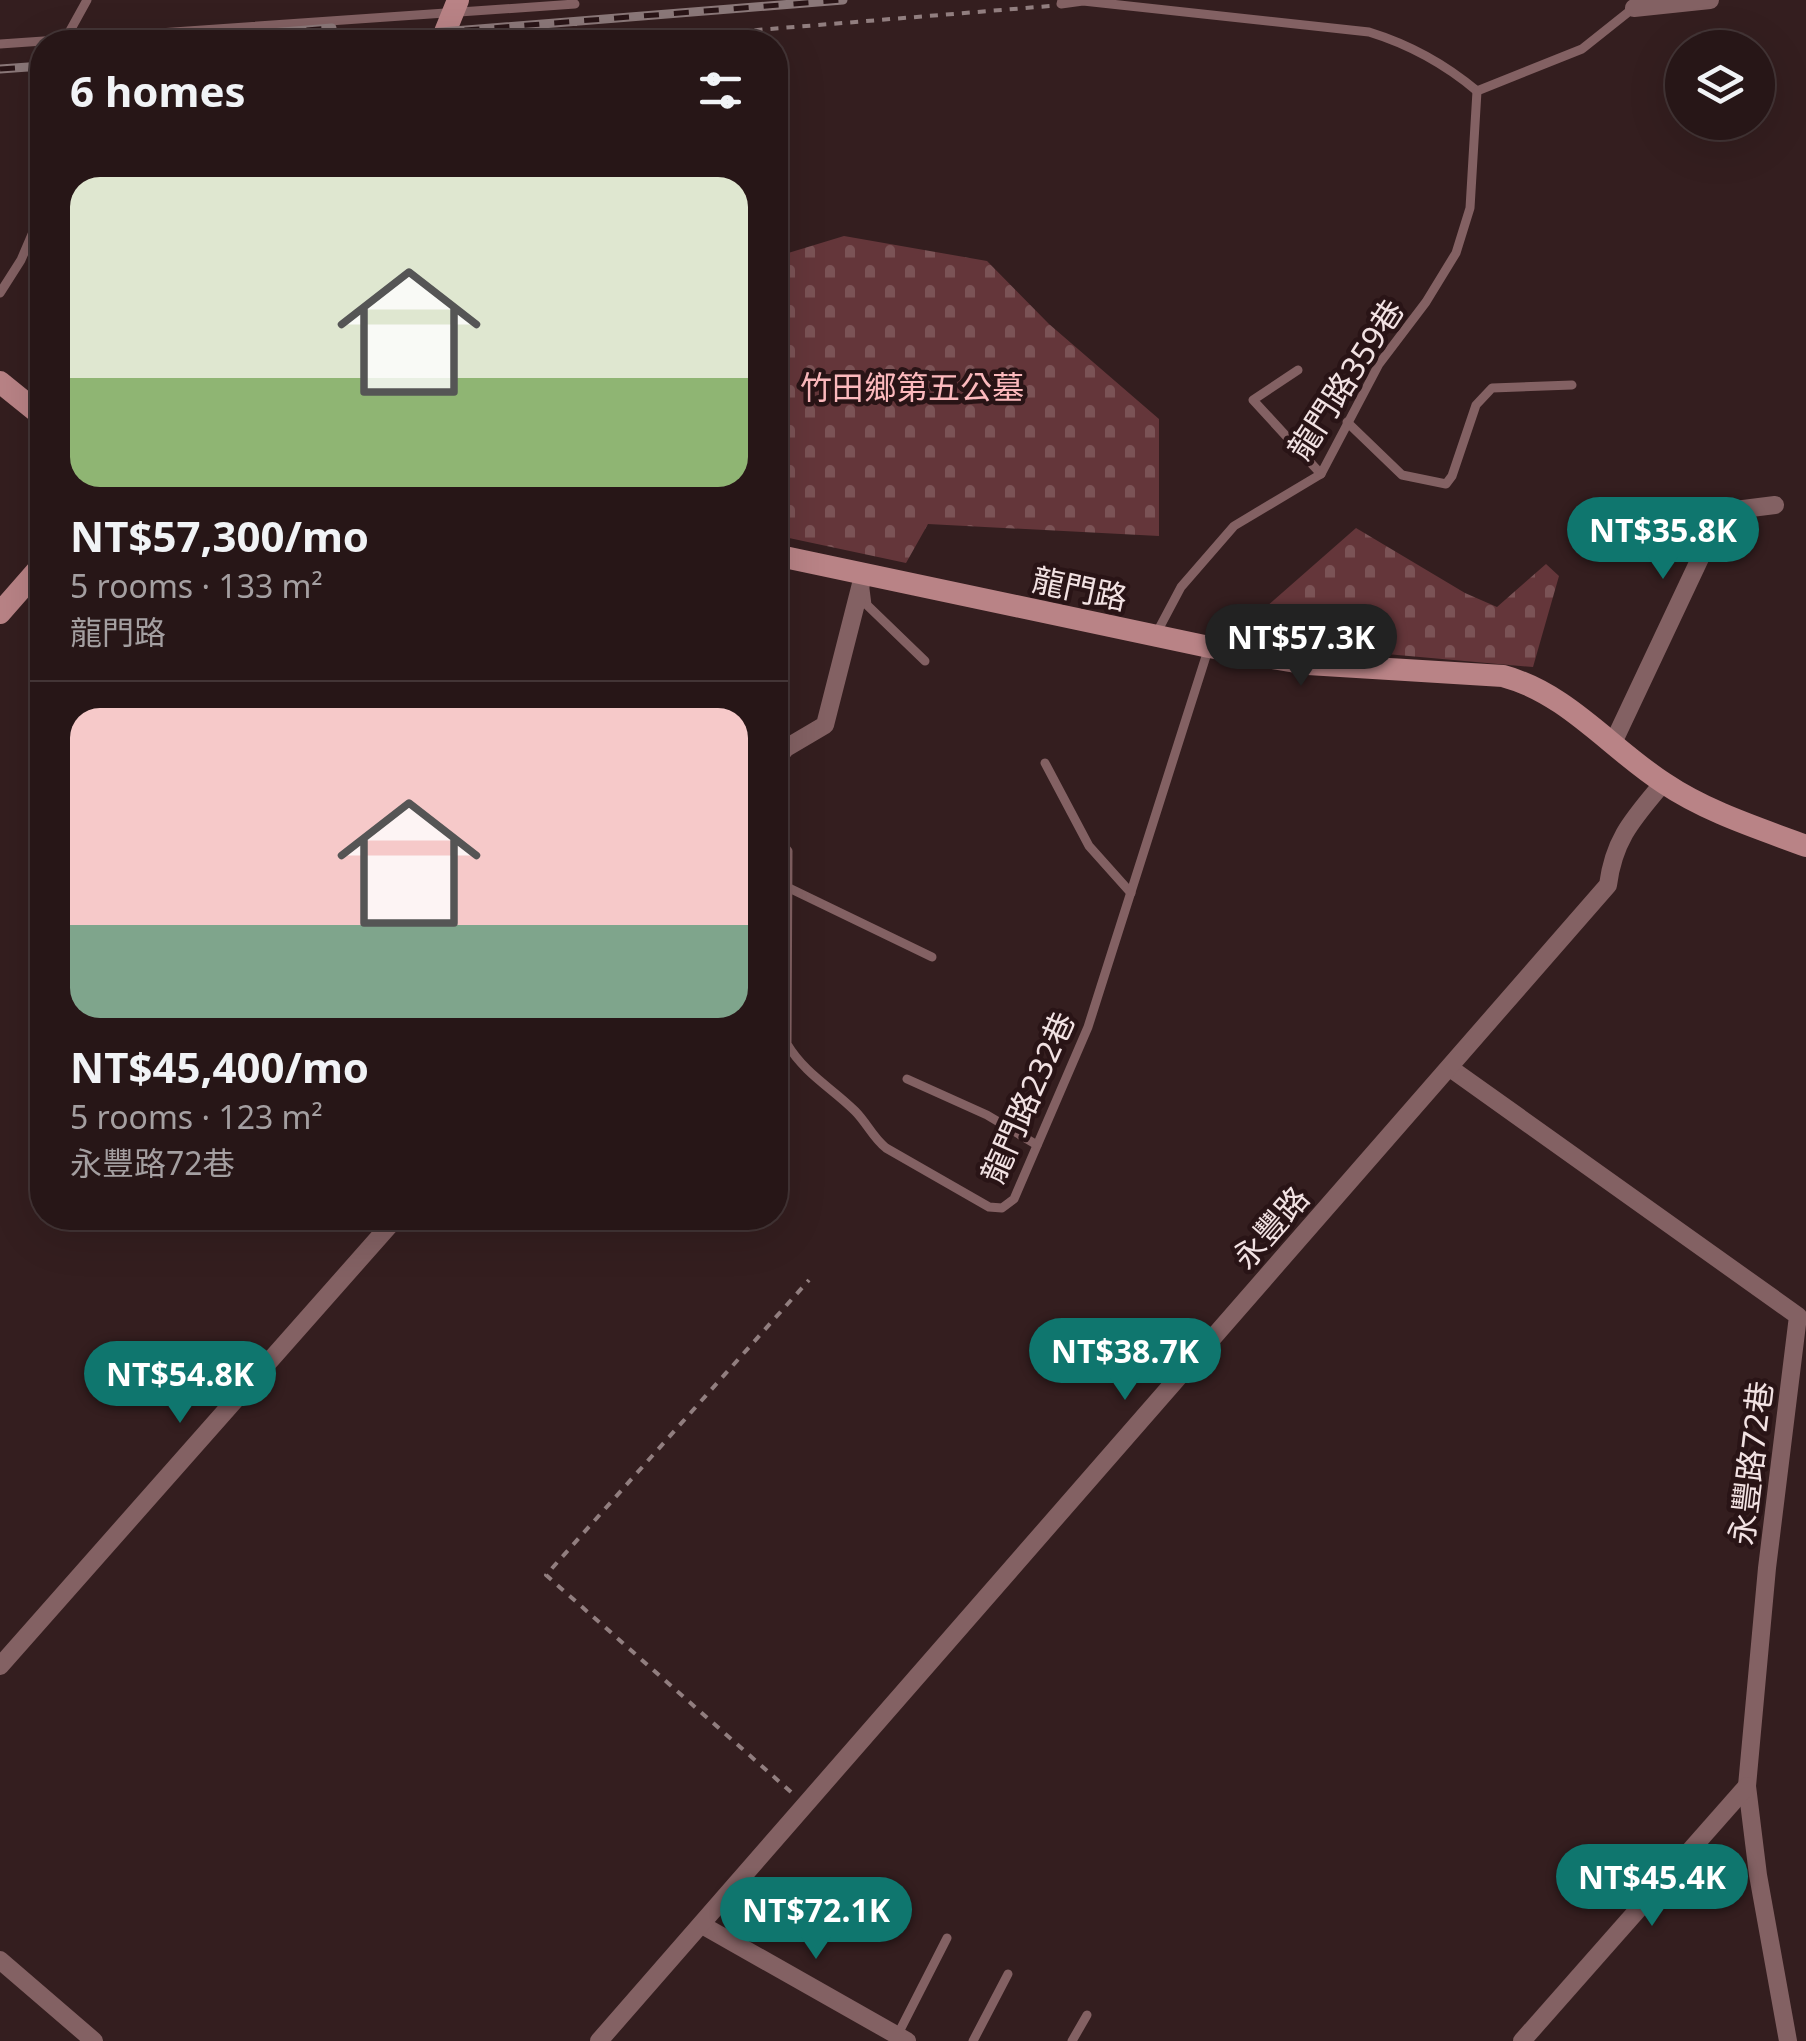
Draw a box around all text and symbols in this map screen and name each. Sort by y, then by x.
map controls [1665,30,1775,140]
button: layers [1665,30,1775,140]
text: 6 homes [70,62,246,119]
icon: filters [693,63,748,118]
icon: home [319,242,499,422]
street label: 龍門路359巷 [1277,291,1413,467]
park label: 竹田鄉第五公墓 [800,365,1024,408]
pin: NT$35.8K [1560,497,1766,582]
text: NT$57,300/mo [70,507,369,564]
text: NT$35.8K [1589,508,1737,551]
street label: 龍門路 [1029,557,1131,619]
text: 5 rooms · 133 m² [70,564,323,607]
pin: NT$57.3K [1198,604,1404,689]
text: 龍門路 [70,610,166,653]
text: NT$57.3K [1227,615,1375,658]
icon: home [319,773,499,953]
street label: 龍門路232巷 [970,1005,1084,1189]
text: NT$45,400/mo [70,1038,369,1095]
text: 5 rooms · 123 m² [70,1095,323,1138]
text: 永豐路72巷 [70,1141,235,1184]
street label: 永豐路 [1222,1177,1318,1277]
pin: NT$38.7K [1022,1318,1228,1403]
text: NT$38.7K [1051,1329,1199,1372]
pin: NT$54.8K [77,1341,283,1426]
text: NT$54.8K [106,1352,254,1395]
street label: 永豐路72巷 [1719,1379,1781,1547]
pin: NT$45.4K [1549,1844,1755,1929]
text: NT$45.4K [1578,1855,1726,1898]
pin: NT$72.1K [713,1877,919,1962]
text: NT$72.1K [742,1888,890,1931]

